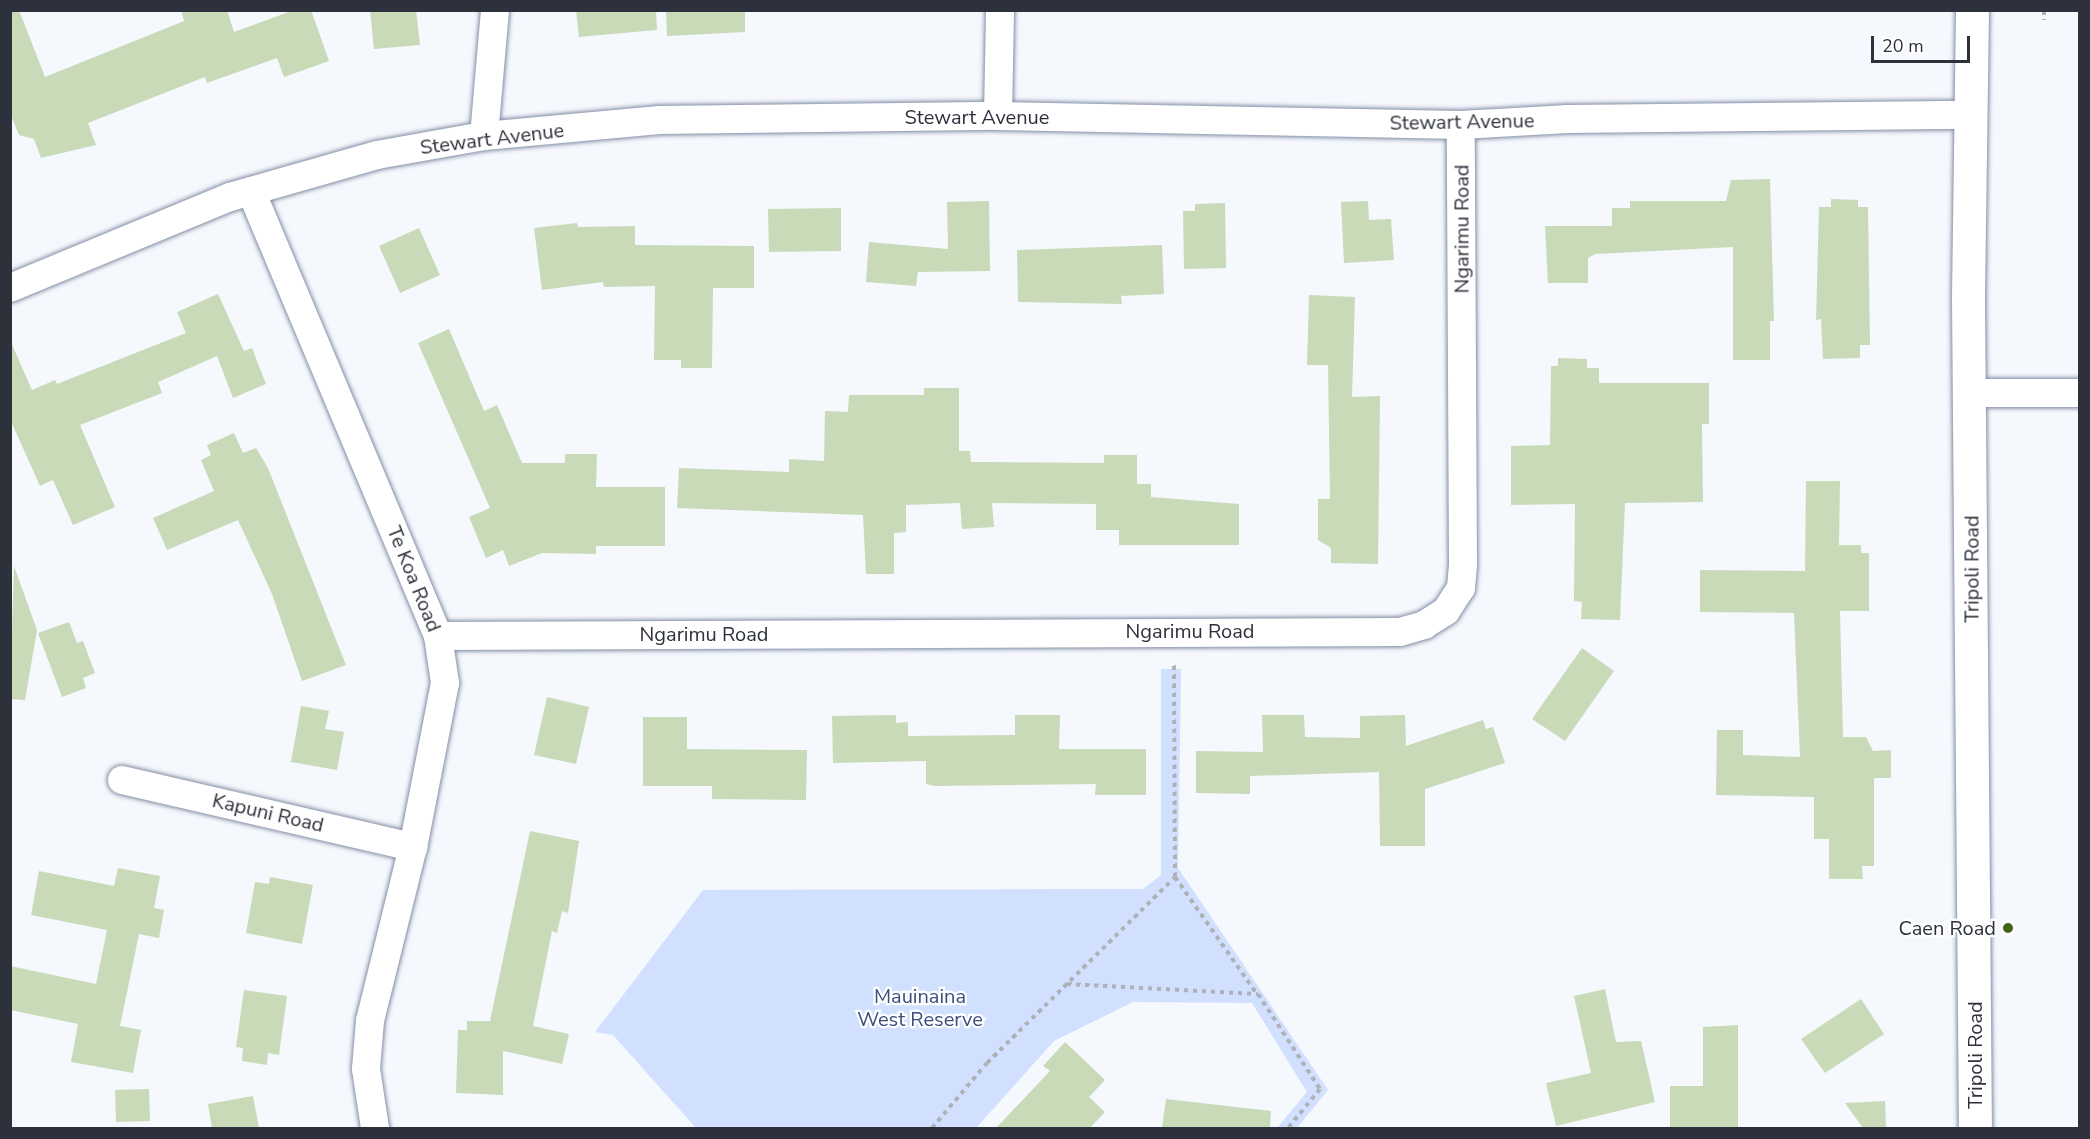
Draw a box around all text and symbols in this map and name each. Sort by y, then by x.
scale bar [1874,24,1973,62]
text: 20 m [1882,34,1924,58]
street label: Stewart Avenue [905,105,1049,129]
street label: Stewart Avenue [1389,109,1535,135]
street label: Stewart Avenue [419,118,565,160]
street label: Ngarimu Road [1450,165,1474,293]
street label: Tripoli Road [1960,515,1984,623]
street label: Te Koa Road [382,523,446,635]
street label: Ngarimu Road [1126,619,1254,643]
street label: Ngarimu Road [640,622,768,646]
street label: Kapuni Road [210,789,326,837]
place label: Caen Road [1899,916,1996,940]
marker: Caen Road [2001,921,2015,935]
park label: Mauinaina West Reserve [857,985,983,1032]
street label: Tripoli Road [1963,1001,1987,1109]

